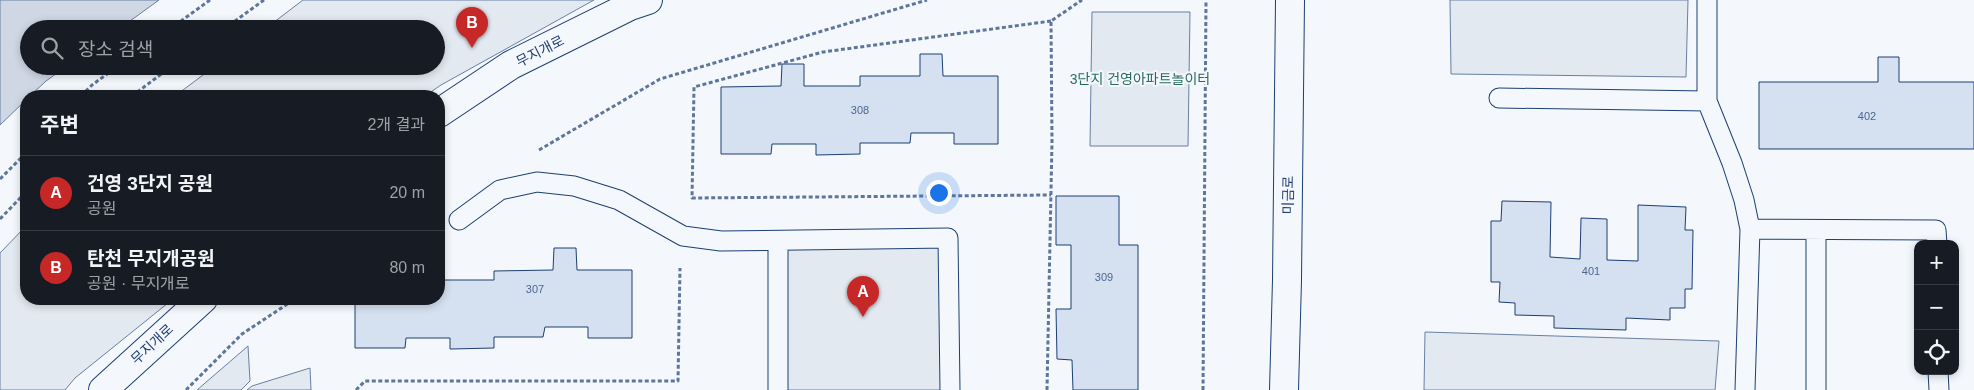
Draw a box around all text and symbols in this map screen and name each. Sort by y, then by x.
pin: B [456,7,488,48]
search box [20,20,445,75]
street label: 무지개로 [513,32,567,70]
icon: search [38,34,66,62]
text: 장소 검색 [78,39,153,60]
park label: 3단지 건영아파트놀이터 [1070,71,1210,87]
house number: 308 [851,104,869,116]
house number: 402 [1858,110,1876,122]
text: 주변 [40,113,79,136]
text: 2개 결과 [367,116,425,133]
text: 건영 3단지 공원 [87,173,213,194]
street label: 미금로 [1280,175,1296,214]
your location [926,180,952,206]
text: A [50,184,62,201]
text: 20 m [389,184,425,201]
text: 공원 [87,200,116,217]
map controls [1914,240,1959,375]
button: + [1914,240,1959,285]
text: 탄천 무지개공원 [87,248,215,269]
text: B [50,259,62,276]
text: 80 m [389,259,425,276]
house number: 401 [1582,265,1600,277]
house number: 309 [1095,271,1113,283]
text: 공원 · 무지개로 [87,275,190,292]
pin: A [847,276,879,317]
house number: 307 [526,283,544,295]
button: − [1914,285,1959,330]
street label: 무지개로 [128,321,176,367]
button: locate [1914,330,1959,375]

